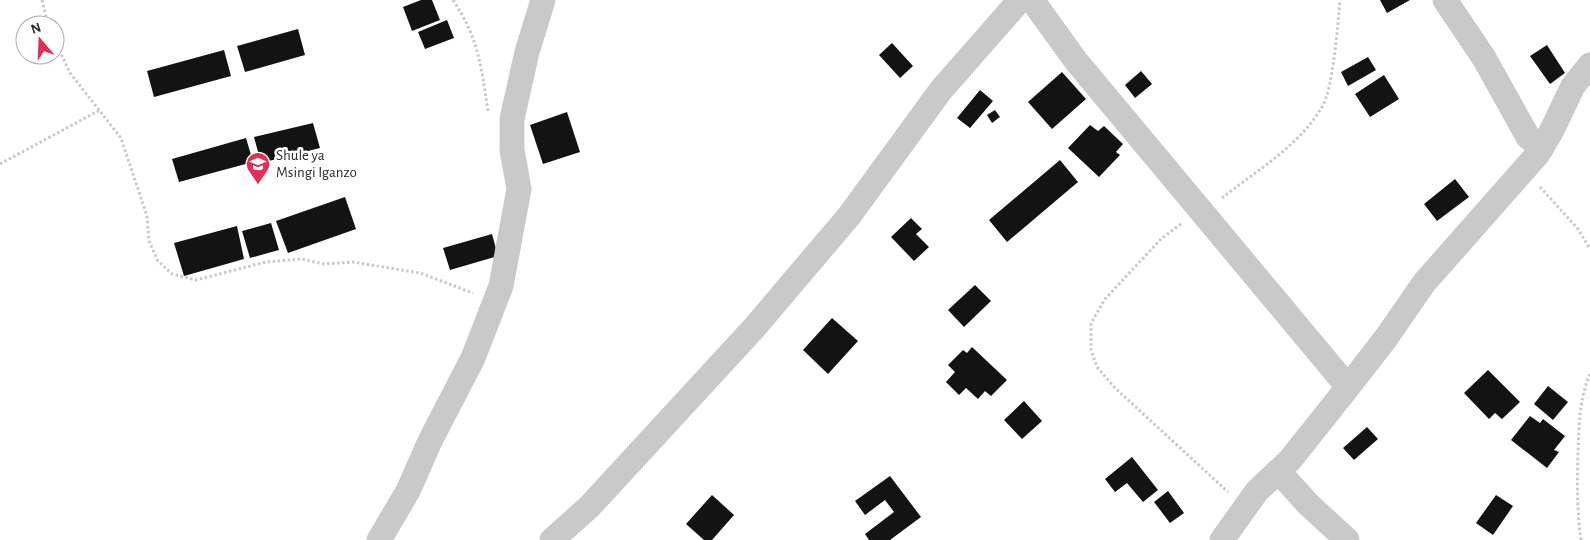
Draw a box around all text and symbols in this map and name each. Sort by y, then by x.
north arrow [15,15,65,65]
text: N [29,20,43,37]
place label: Shule ya Msingi Iganzo [276,148,357,180]
school or university icon: Shule ya Msingi Iganzo [245,151,271,185]

